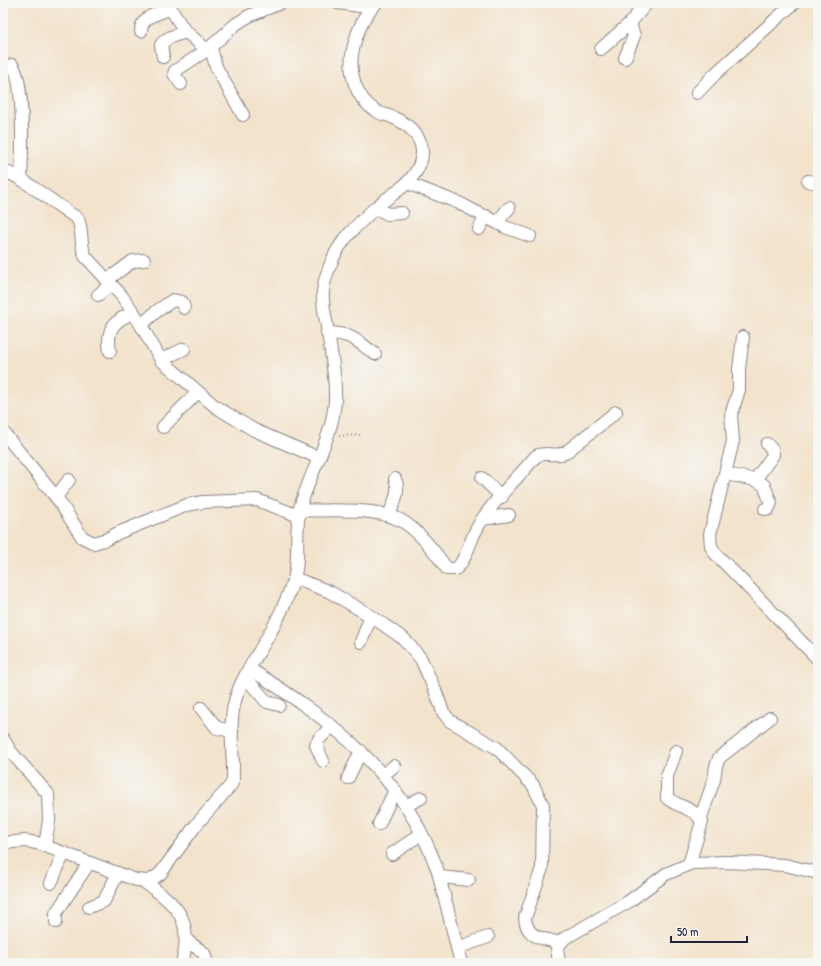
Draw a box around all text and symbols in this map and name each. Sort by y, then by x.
scale bar [671,918,747,944]
text: 50 m [677,923,698,940]

